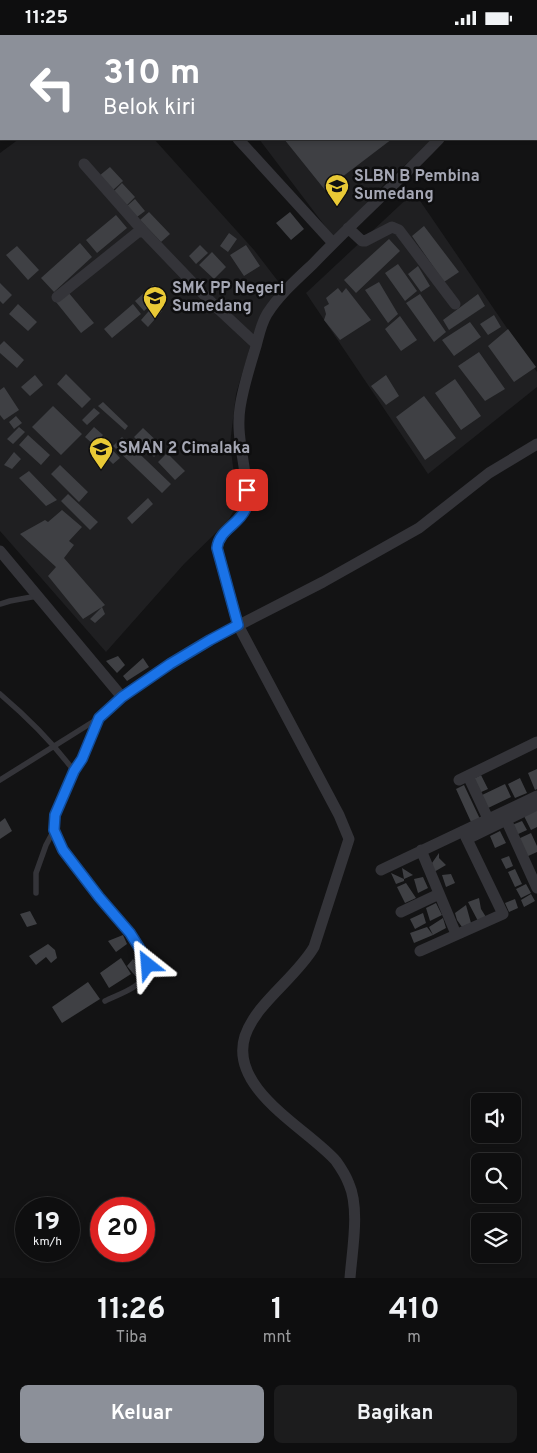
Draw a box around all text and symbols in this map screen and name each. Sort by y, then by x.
text: 11:25 [25,6,68,30]
text: 310 m [103,52,200,96]
icon: left [20,55,85,120]
text: Belok kiri [103,95,196,122]
place label: SLBN B Pembina Sumedang [354,167,480,205]
school or university icon: SLBN B Pembina Sumedang [324,173,350,207]
place label: SMK PP Negeri Sumedang [172,279,284,317]
school or university icon: SMK PP Negeri Sumedang [142,285,168,319]
school or university icon: SMAN 2 Cimalaka [88,436,114,470]
place label: SMAN 2 Cimalaka [118,439,250,459]
pin [226,469,268,511]
icon: arrive [233,476,261,504]
position arrow [121,938,173,990]
map controls [471,1093,521,1263]
button: sound [471,1093,521,1143]
button: search [471,1153,521,1203]
speed limit sign: 20 [90,1197,155,1262]
text: 19 [35,1207,60,1239]
button: layers [471,1213,521,1263]
text: km/h [33,1234,62,1250]
text: 11:26 [97,1292,165,1329]
text: 1 [271,1292,283,1329]
text: 410 [389,1292,440,1329]
text: Tiba [116,1328,147,1348]
text: mnt [263,1328,291,1348]
text: m [407,1328,421,1348]
button: Keluar [20,1385,264,1443]
button: Bagikan [274,1385,517,1443]

